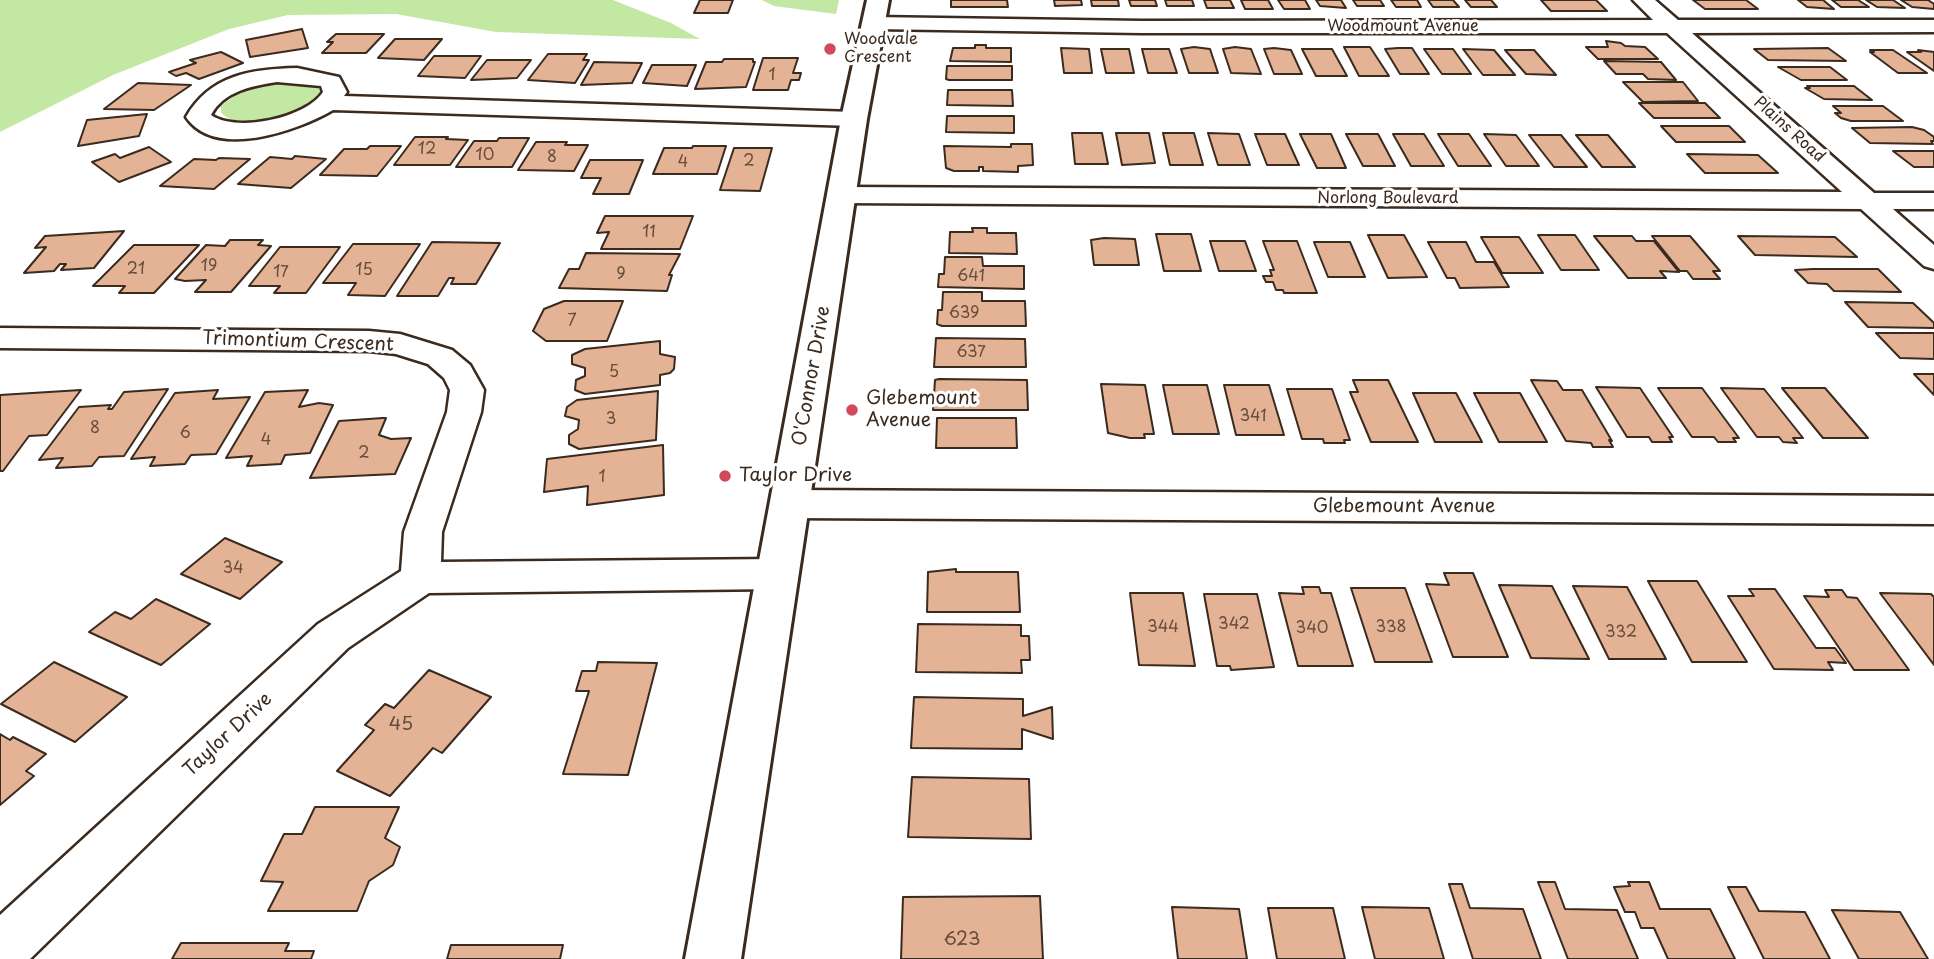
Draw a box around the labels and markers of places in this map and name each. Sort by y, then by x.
place label: Woodvale Crescent [844,30,918,68]
marker: Woodvale Crescent [822,41,838,57]
place label: Glebemount Avenue [866,388,977,432]
marker: Glebemount Avenue [844,402,860,418]
place label: Taylor Drive [739,465,852,487]
marker: Taylor Drive [717,468,733,484]

